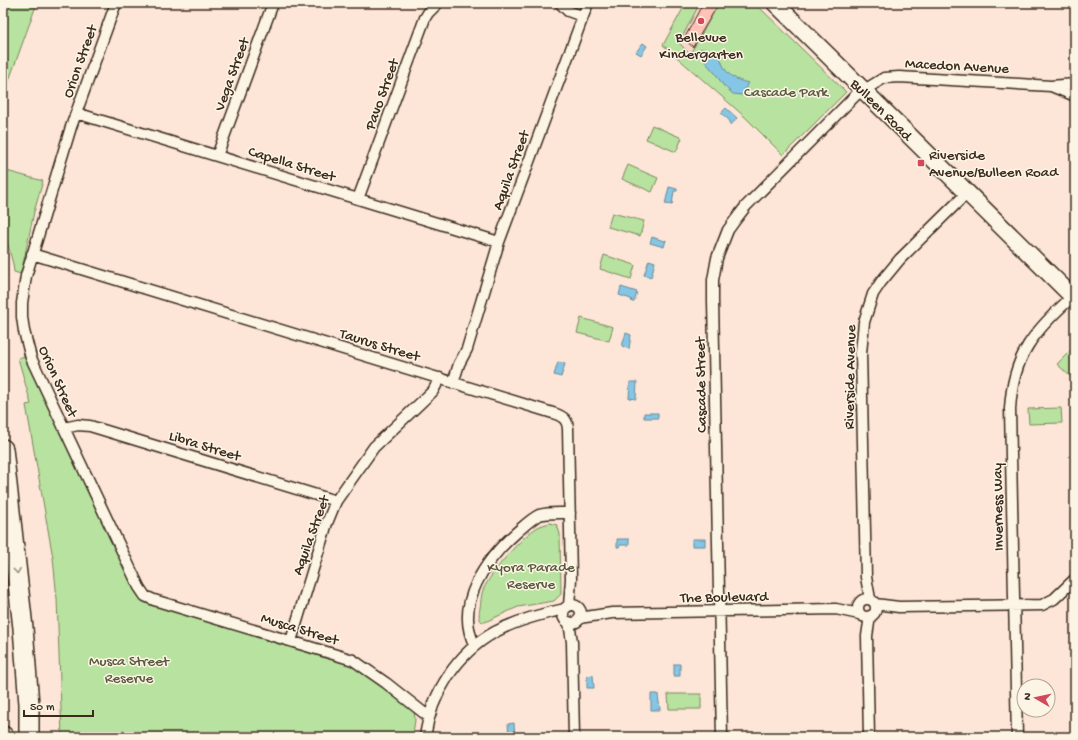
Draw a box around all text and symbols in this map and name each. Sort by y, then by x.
marker: Bellevue Kindergarten [696,16,706,26]
street label: Orion Street [59,21,103,100]
place label: Bellevue Kindergarten [659,29,743,64]
street label: Vega Street [211,34,255,115]
street label: Pavo Street [361,55,405,134]
street label: Macedon Avenue [905,55,1010,79]
street label: Bulleen Road [845,75,916,146]
park label: Cascade Park [744,84,829,102]
street label: Aquila Street [489,127,535,213]
street label: Capella Street [246,143,339,187]
place label: Riverside Avenue/Bulleen Road [929,147,1059,182]
marker: Riverside Avenue/Bulleen Road [916,158,926,168]
street label: Riverside Avenue [841,324,861,430]
street label: Taurus Street [336,325,423,367]
street label: Cascade Street [692,335,712,433]
street label: Orion Street [33,343,82,422]
street label: Libra Street [166,428,244,467]
street label: Inverness Way [989,462,1009,551]
street label: Aquila Street [289,492,335,578]
park label: Kyora Parade Reserve [487,559,575,594]
one-way arrow [12,568,21,574]
street label: The Boulevard [679,588,769,608]
street label: Musca Street [259,610,342,651]
park label: Musca Street Reserve [89,653,171,688]
north arrow [1016,678,1056,718]
scale bar [24,692,93,718]
text: N [1022,692,1035,701]
text: 50 m [30,701,55,715]

